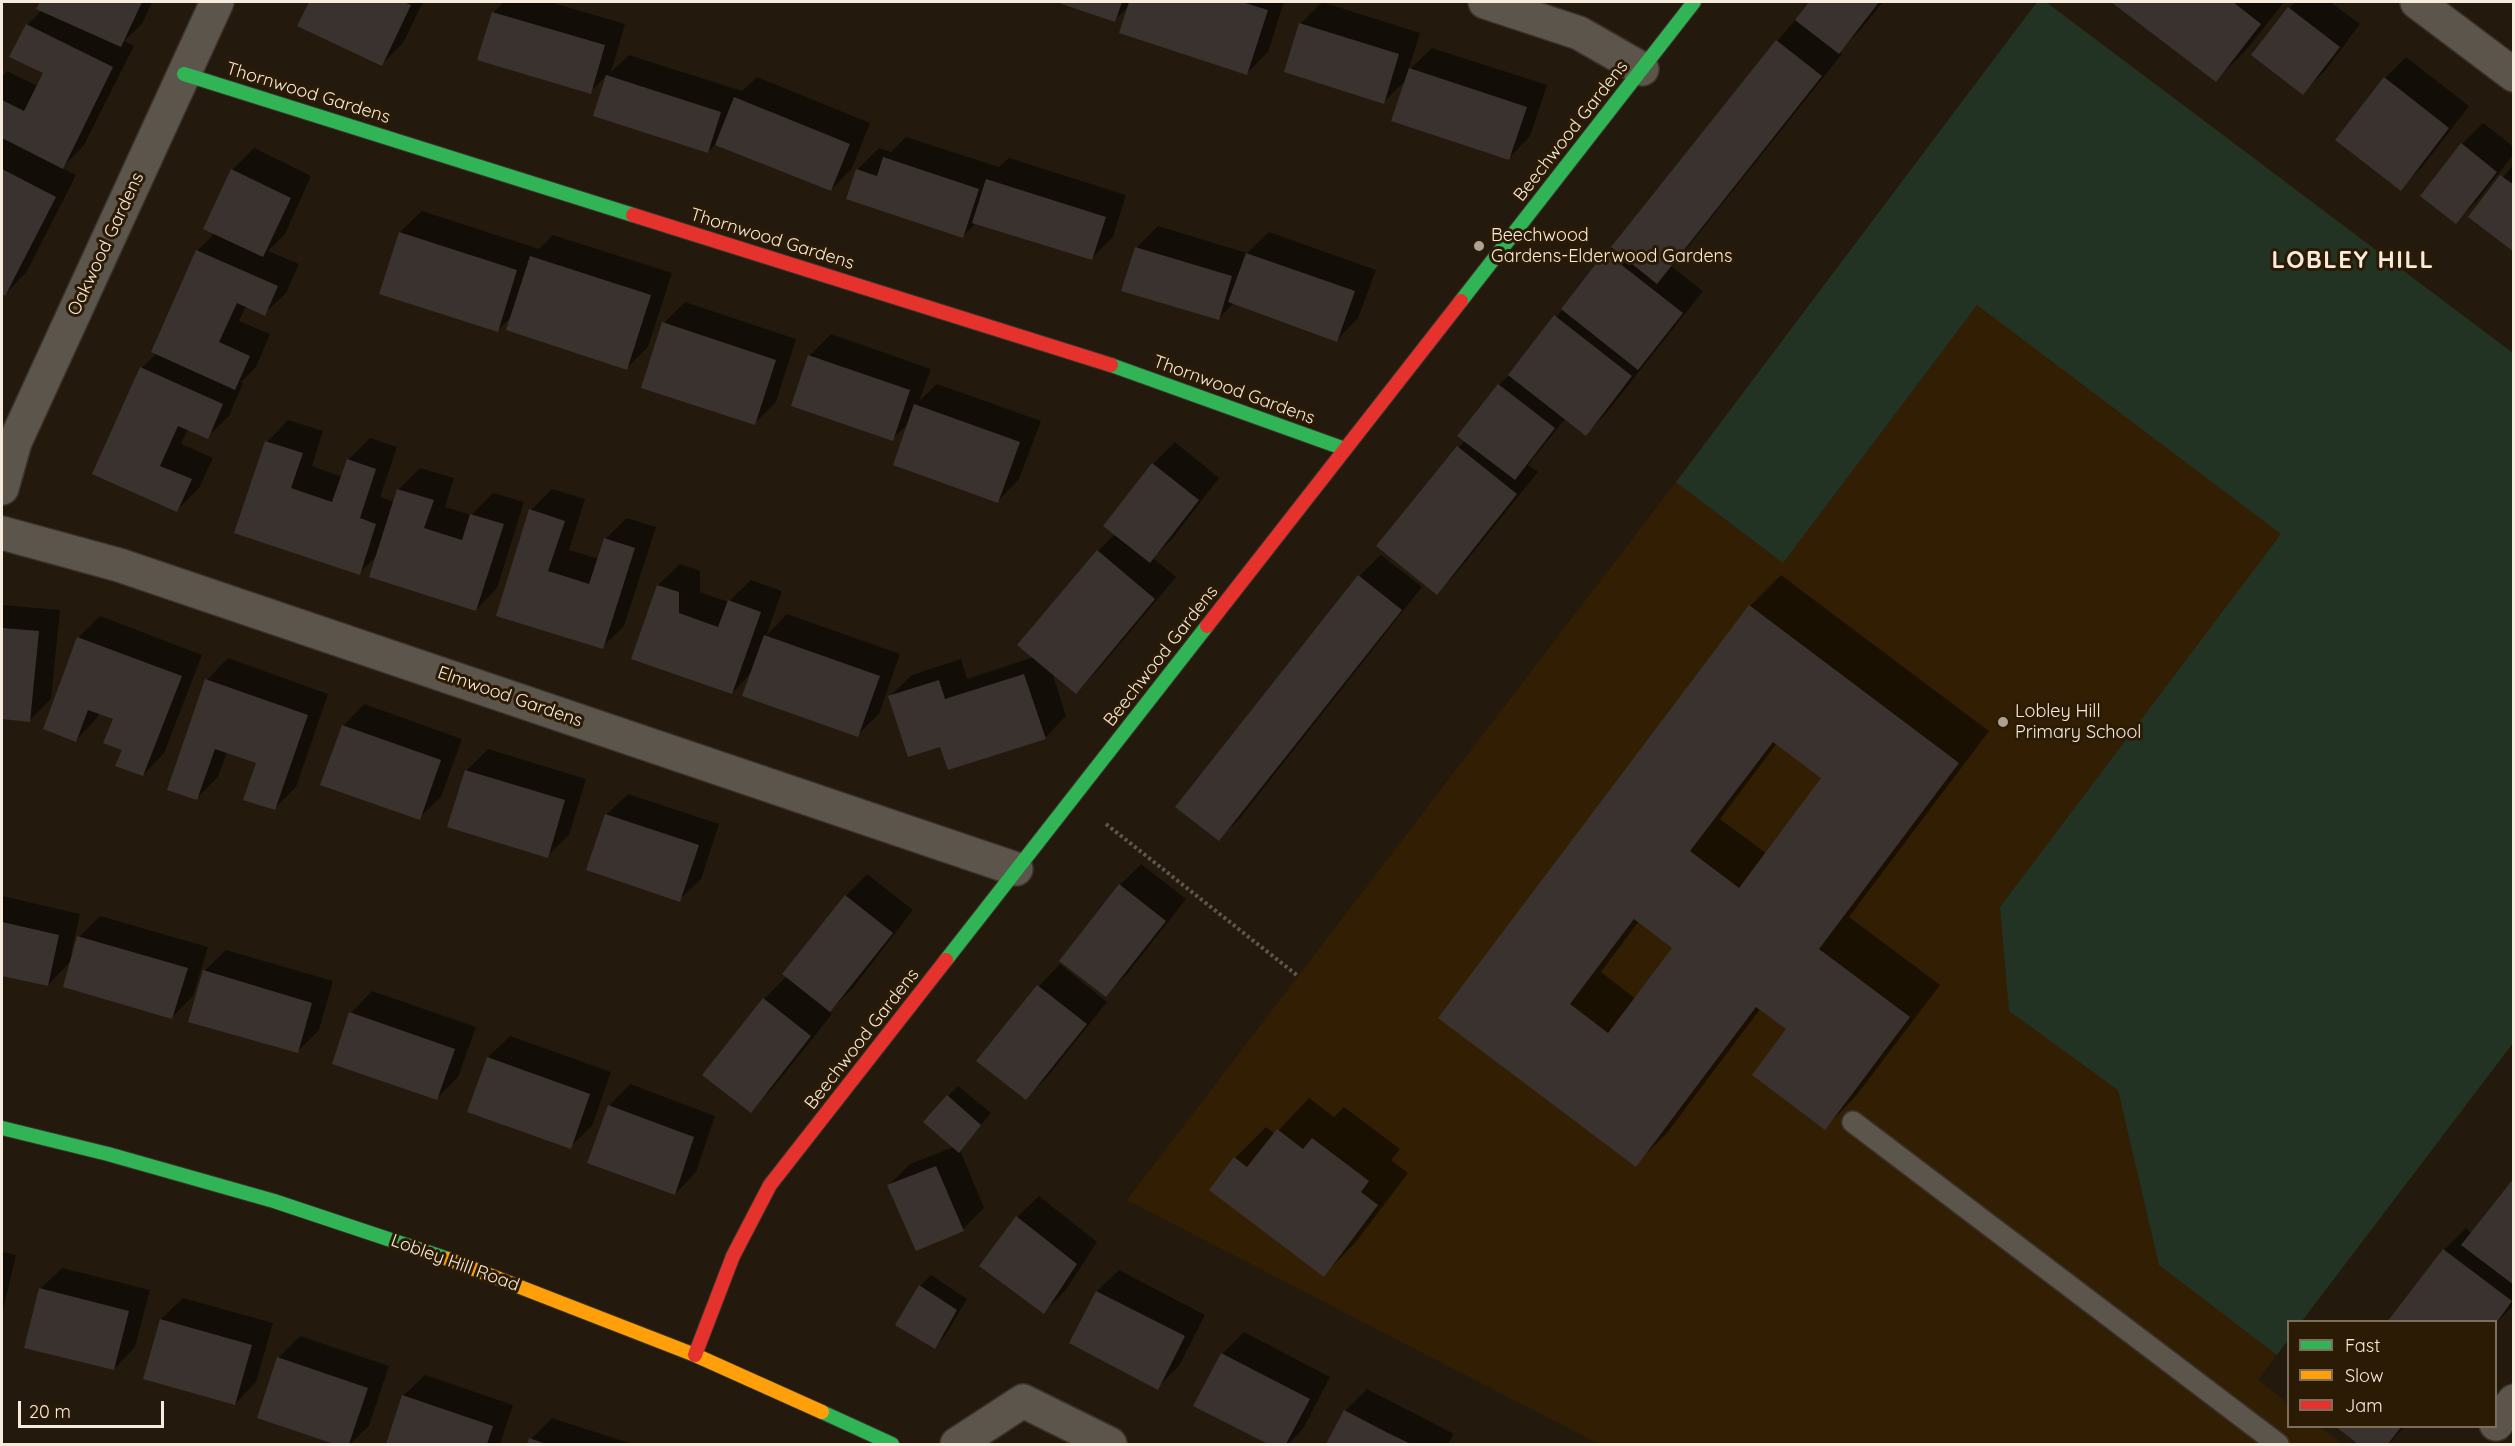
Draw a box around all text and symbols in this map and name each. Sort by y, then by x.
street label: Beechwood Gardens [1509,56,1633,206]
street label: Thornwood Gardens [223,58,393,128]
street label: Oakwood Gardens [63,169,149,319]
street label: Thornwood Gardens [687,204,857,274]
place label: Beechwood Gardens-Elderwood Gardens [1491,225,1732,268]
marker: Beechwood Gardens-Elderwood Gardens [1472,239,1486,253]
district label: LOBLEY HILL [2272,247,2434,275]
street label: Thornwood Gardens [1150,351,1318,429]
street label: Beechwood Gardens [1099,581,1223,731]
street label: Elmwood Gardens [435,662,585,732]
place label: Lobley Hill Primary School [2015,701,2141,744]
marker: Lobley Hill Primary School [1996,715,2010,729]
street label: Beechwood Gardens [800,964,924,1114]
street label: Lobley Hill Road [388,1230,522,1296]
legend [2287,1320,2497,1428]
text: Fast [2345,1334,2380,1357]
text: Slow [2345,1364,2383,1387]
scale bar [21,1389,166,1427]
text: Jam [2345,1394,2383,1417]
text: 20 m [29,1400,71,1423]

